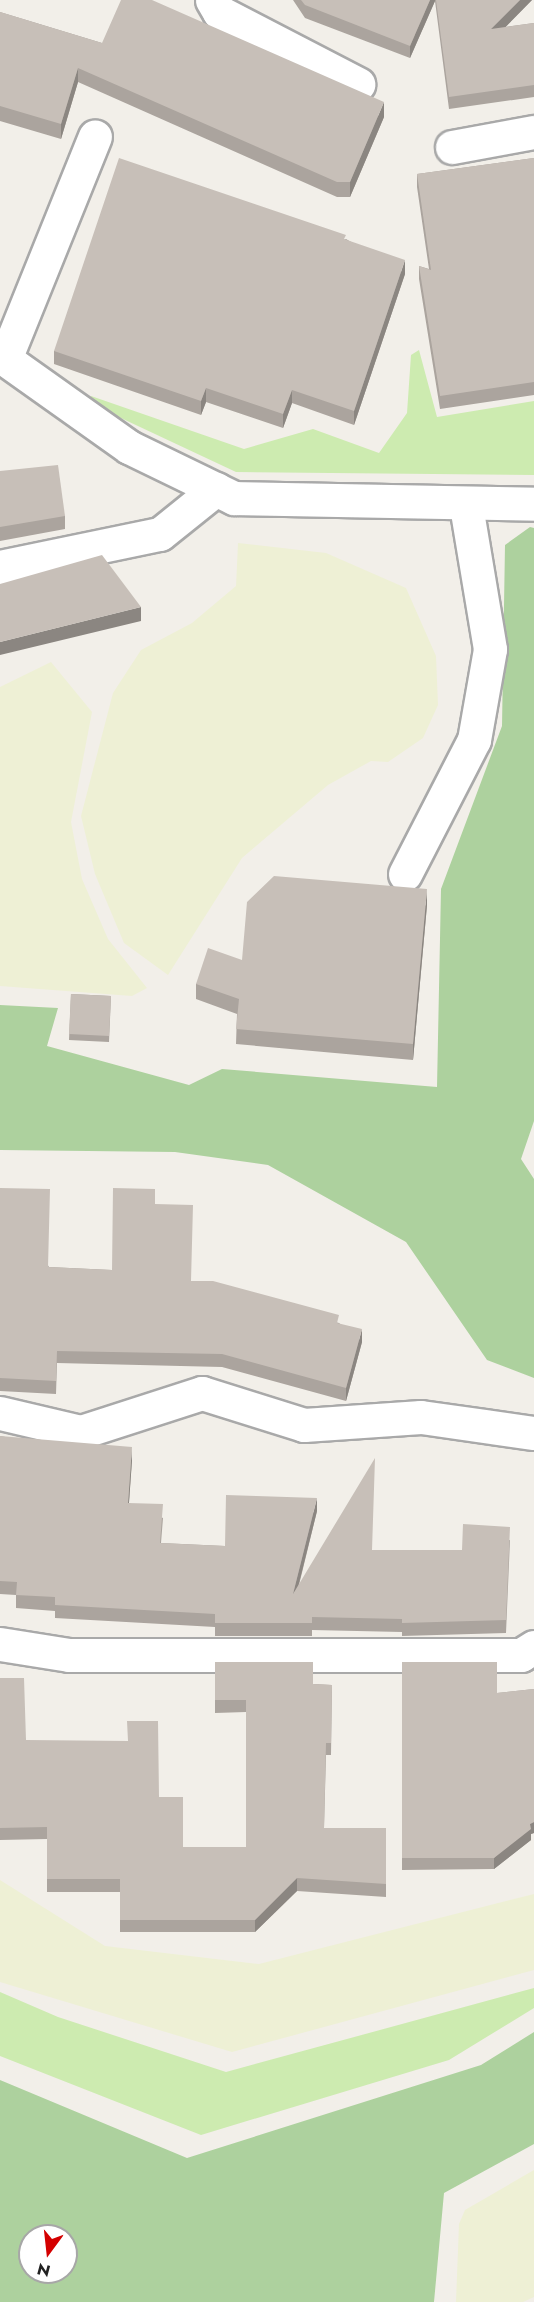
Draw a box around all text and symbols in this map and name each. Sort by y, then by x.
north arrow [18,2224,78,2284]
text: N [35,2257,53,2283]

